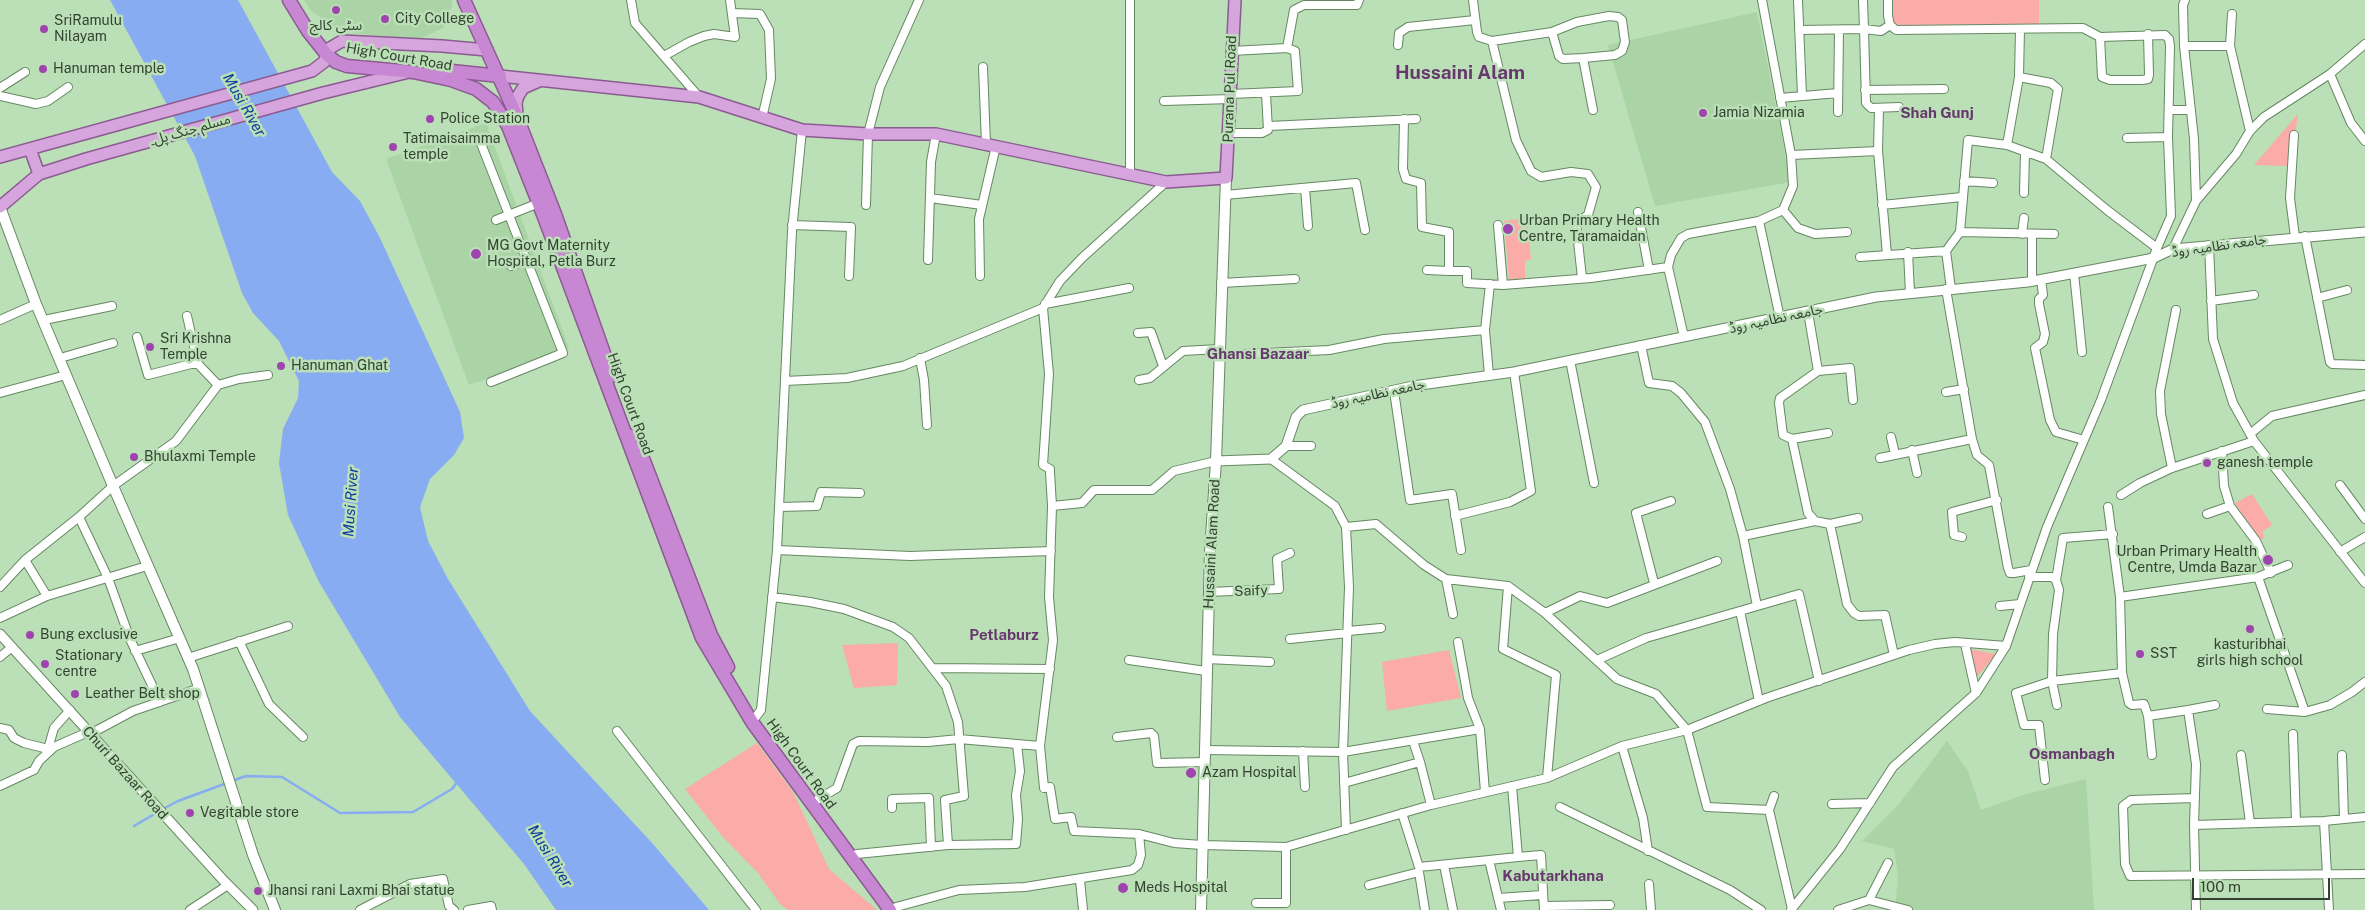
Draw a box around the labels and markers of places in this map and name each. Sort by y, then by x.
marker: سٹی کالج [330,4,342,16]
place label: City College [395,11,474,27]
place label: SriRamulu Nilayam [54,13,122,46]
marker: City College [379,13,391,25]
place label: سٹی کالج [310,18,362,34]
marker: SriRamulu Nilayam [38,23,50,35]
place label: Hanuman temple [53,61,164,77]
marker: Hanuman temple [37,63,49,75]
place label: Jamia Nizamia [1713,105,1805,121]
marker: Jamia Nizamia [1697,107,1709,119]
place label: Police Station [440,111,530,127]
marker: Police Station [424,113,436,125]
place label: Tatimaisaimma temple [403,131,501,164]
marker: Tatimaisaimma temple [387,141,399,153]
place label: Urban Primary Health Centre, Taramaidan [1519,213,1660,246]
marker: Urban Primary Health Centre, Taramaidan [1501,222,1515,236]
place label: MG Govt Maternity Hospital, Petla Burz [487,238,616,270]
marker: MG Govt Maternity Hospital, Petla Burz [469,247,483,261]
place label: Sri Krishna Temple [160,331,231,364]
marker: Sri Krishna Temple [144,341,156,353]
place label: Hanuman Ghat [291,358,388,374]
marker: Hanuman Ghat [275,360,287,372]
place label: Bhulaxmi Temple [144,449,256,465]
marker: Bhulaxmi Temple [128,451,140,463]
place label: ganesh temple [2217,455,2313,471]
marker: ganesh temple [2201,457,2213,469]
place label: Urban Primary Health Centre, Umda Bazar [2116,544,2257,576]
marker: Urban Primary Health Centre, Umda Bazar [2261,553,2275,567]
marker: kasturibhai girls high school [2244,623,2256,635]
place label: Bung exclusive [40,627,138,643]
marker: Bung exclusive [24,629,36,641]
place label: kasturibhai girls high school [2197,637,2303,670]
place label: SST [2150,646,2177,662]
place label: Stationary centre [55,648,123,680]
marker: SST [2134,648,2146,660]
marker: Stationary centre [39,658,51,670]
place label: Leather Belt shop [85,686,200,702]
marker: Leather Belt shop [69,688,81,700]
place label: Azam Hospital [1202,765,1297,781]
marker: Azam Hospital [1184,766,1198,780]
place label: Vegitable store [200,805,299,821]
marker: Vegitable store [184,807,196,819]
place label: Meds Hospital [1134,880,1228,896]
marker: Meds Hospital [1116,881,1130,895]
place label: Jhansi rani Laxmi Bhai statue [268,883,455,899]
marker: Jhansi rani Laxmi Bhai statue [252,885,264,897]

